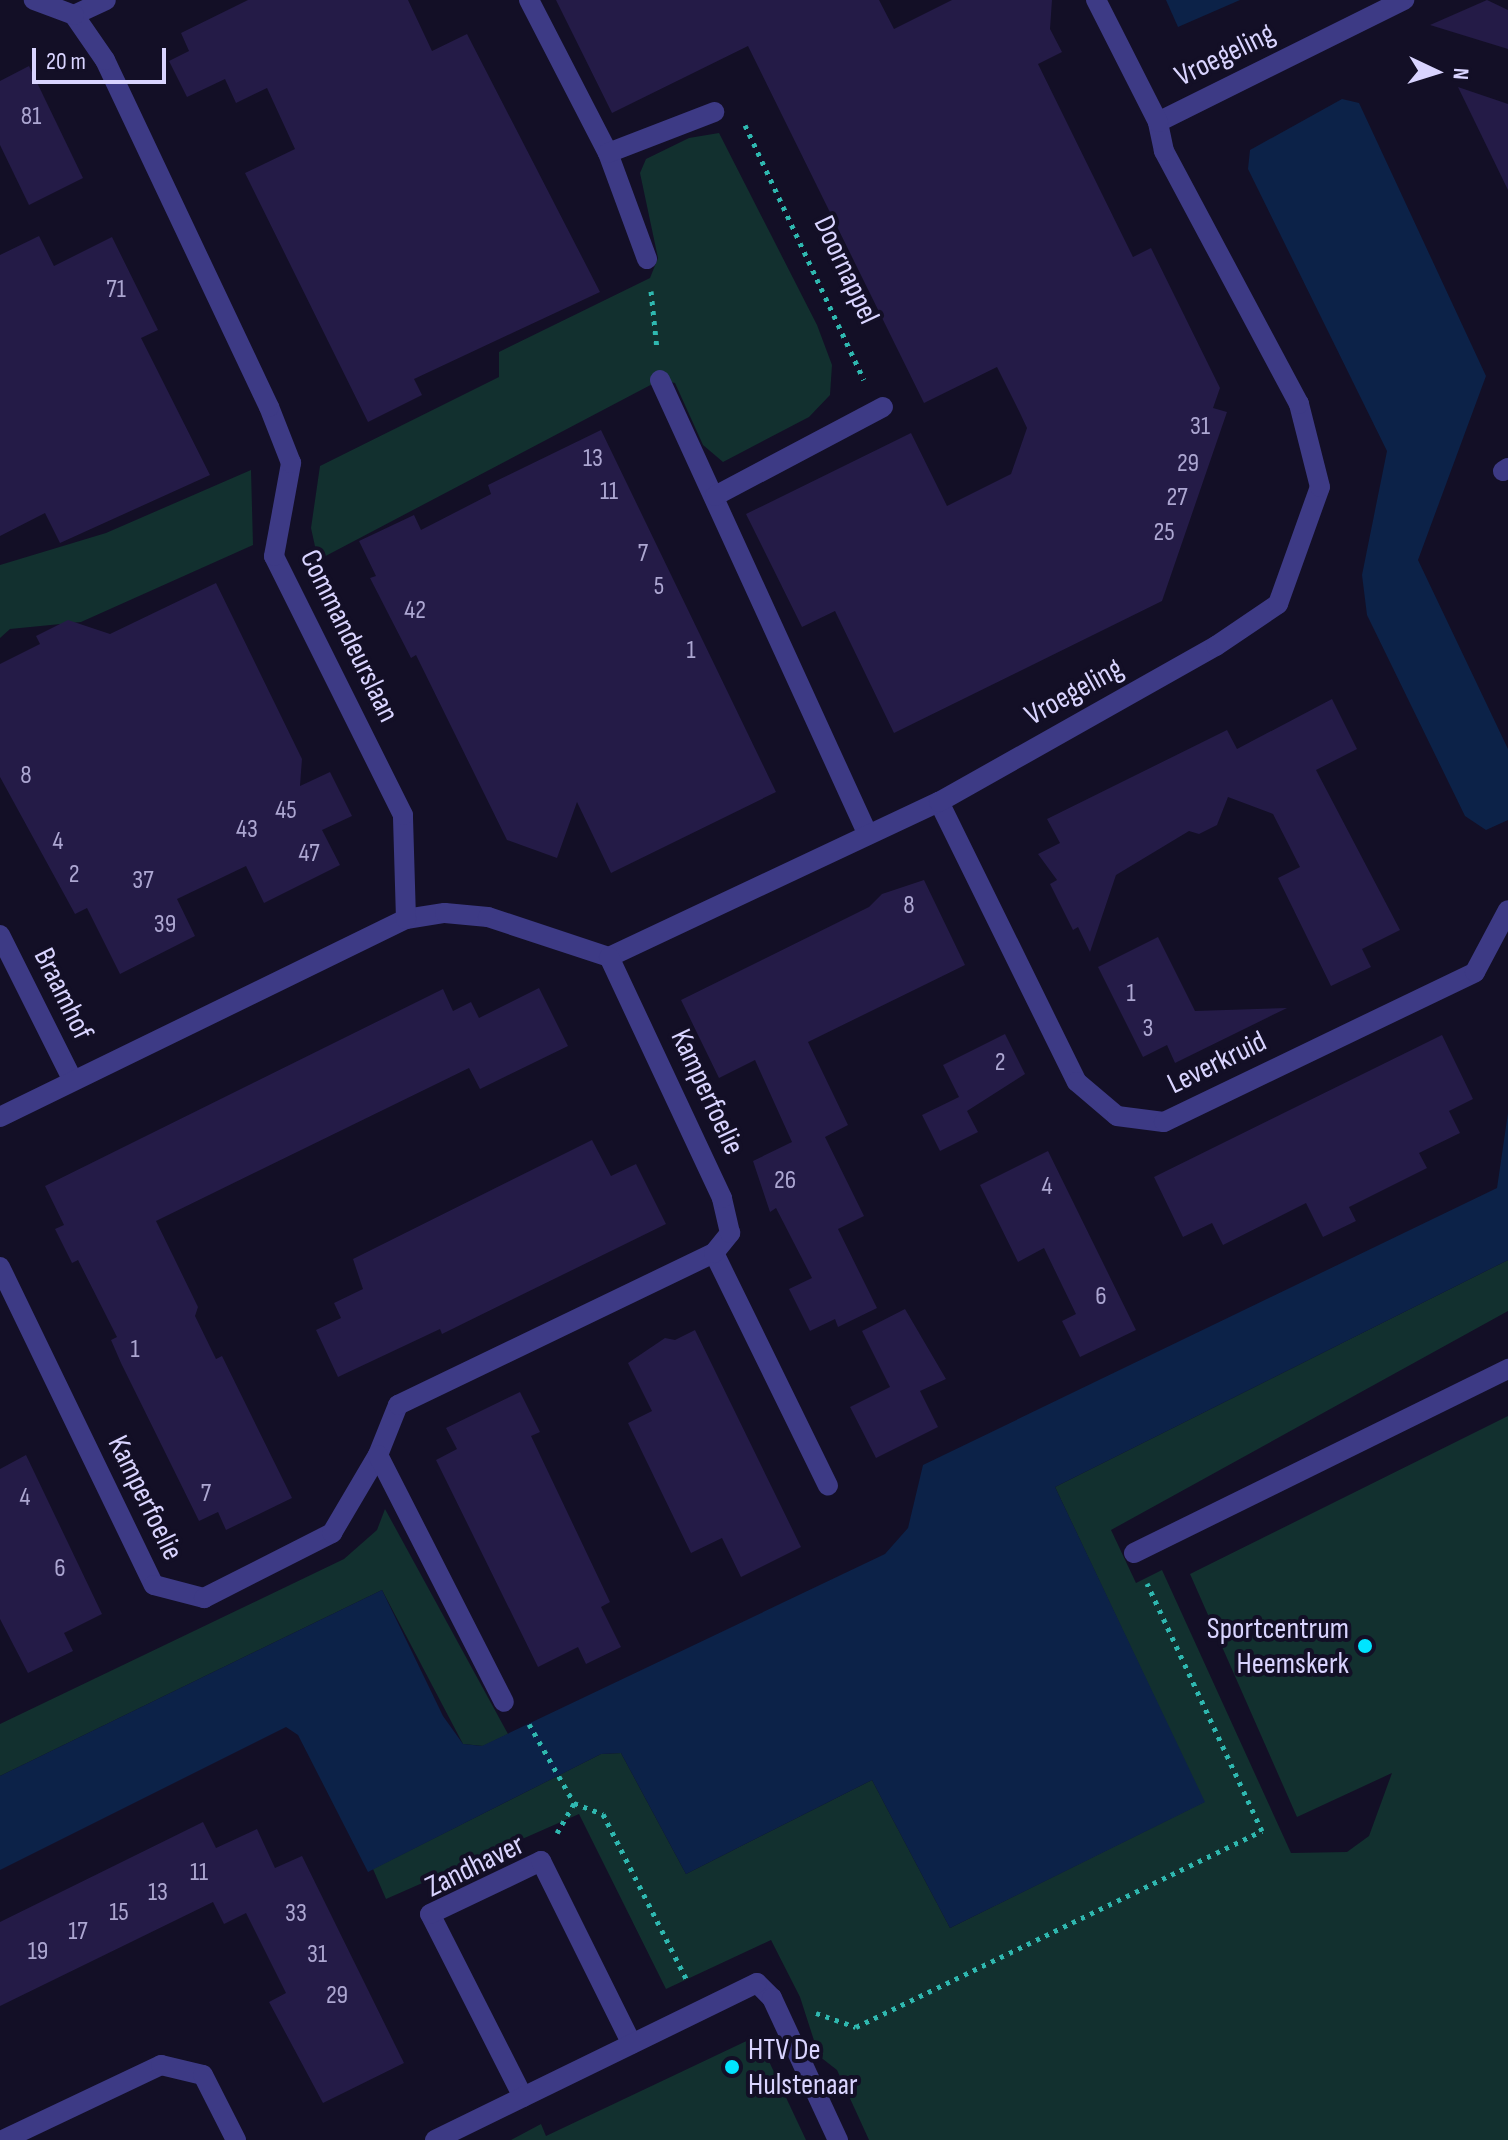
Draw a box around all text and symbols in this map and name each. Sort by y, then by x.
street label: Vroegeling [1169,16,1281,94]
scale bar [36,32,170,82]
north arrow [1396,32,1476,112]
text: 20 m [46,47,86,76]
text: N [1447,67,1474,81]
house number: 81 [21,101,41,133]
street label: Doornappel [805,210,887,330]
house number: 71 [106,274,126,306]
house number: 31 [1190,411,1210,443]
house number: 13 [583,443,603,475]
house number: 29 [1177,448,1199,480]
house number: 11 [600,476,618,508]
house number: 27 [1166,482,1188,514]
house number: 25 [1153,517,1175,549]
house number: 7 [638,538,648,570]
street label: Commandeurslaan [292,544,406,728]
house number: 5 [654,571,664,603]
house number: 42 [404,595,426,627]
house number: 1 [686,635,696,667]
street label: Vroegeling [1019,651,1129,733]
house number: 8 [20,760,32,792]
house number: 45 [275,795,297,827]
house number: 43 [236,814,258,846]
house number: 4 [53,826,63,858]
house number: 47 [298,838,320,870]
house number: 2 [69,859,79,891]
house number: 37 [132,865,154,897]
house number: 8 [903,890,915,922]
house number: 39 [154,909,176,941]
street label: Braamhof [25,942,101,1046]
house number: 1 [1126,978,1136,1010]
house number: 3 [1143,1013,1153,1045]
street label: Kamperfoelie [662,1024,752,1160]
street label: Leverkruid [1162,1024,1272,1102]
house number: 2 [995,1047,1005,1079]
house number: 26 [774,1165,796,1197]
house number: 4 [1042,1171,1052,1203]
house number: 6 [1095,1281,1107,1313]
house number: 1 [130,1334,140,1366]
street label: Kamperfoelie [99,1430,191,1566]
house number: 7 [201,1478,211,1510]
house number: 4 [20,1482,30,1514]
house number: 6 [54,1553,66,1585]
place label: Sportcentrum Heemskerk [1207,1611,1349,1682]
marker: Sportcentrum Heemskerk [1356,1637,1374,1655]
street label: Zandhaver [420,1827,530,1905]
house number: 11 [190,1857,208,1889]
house number: 13 [148,1877,168,1909]
house number: 15 [109,1897,129,1929]
house number: 33 [285,1898,307,1930]
house number: 17 [68,1916,88,1948]
house number: 19 [28,1936,48,1968]
house number: 31 [307,1939,327,1971]
house number: 29 [326,1980,348,2012]
place label: HTV De Hulstenaar [748,2032,858,2102]
marker: HTV De Hulstenaar [723,2058,741,2076]

